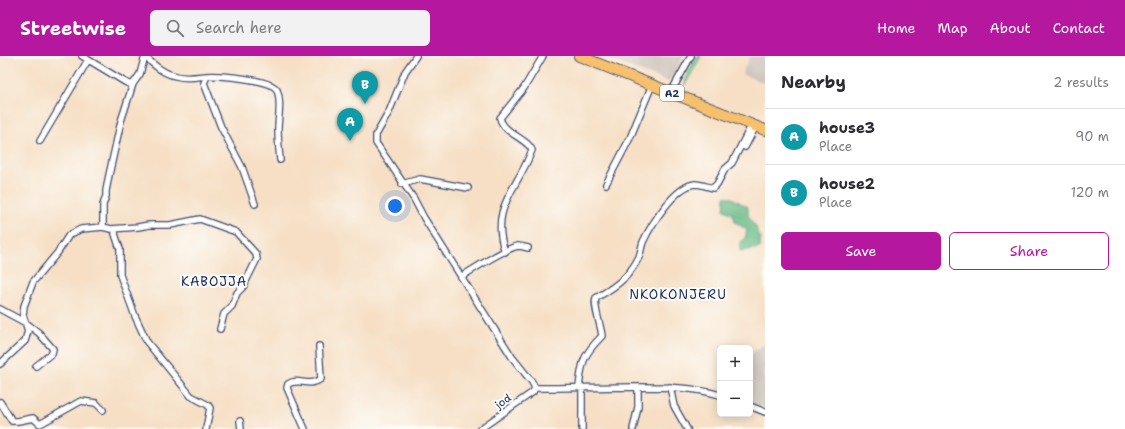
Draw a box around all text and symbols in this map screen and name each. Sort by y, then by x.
search box [150,10,430,46]
text: Streetwise [20,16,126,41]
icon: search [164,17,186,39]
text: Search here [196,18,282,38]
text: Home [877,19,916,37]
text: Map [938,19,968,37]
text: About [990,19,1031,37]
text: Contact [1053,19,1105,37]
pin: B [352,71,378,104]
text: Nearby [781,71,846,93]
text: 2 results [1053,74,1109,91]
road number: A2 [660,85,684,101]
pin: A [337,108,363,141]
text: house3 [819,118,875,138]
text: A [789,128,799,145]
text: 90 m [1075,128,1109,145]
text: Place [819,138,852,155]
text: house2 [819,174,875,194]
text: B [790,184,798,201]
text: 120 m [1071,184,1109,201]
text: Place [819,194,852,211]
your location [385,196,405,216]
button: Save [781,232,941,270]
button: Share [949,232,1109,270]
district label: KABOJJA [181,273,247,290]
district label: NKOKONJERU [629,286,727,303]
map controls [717,345,753,417]
button: + [717,345,753,381]
button: − [717,381,753,417]
street label: jod [491,391,514,413]

